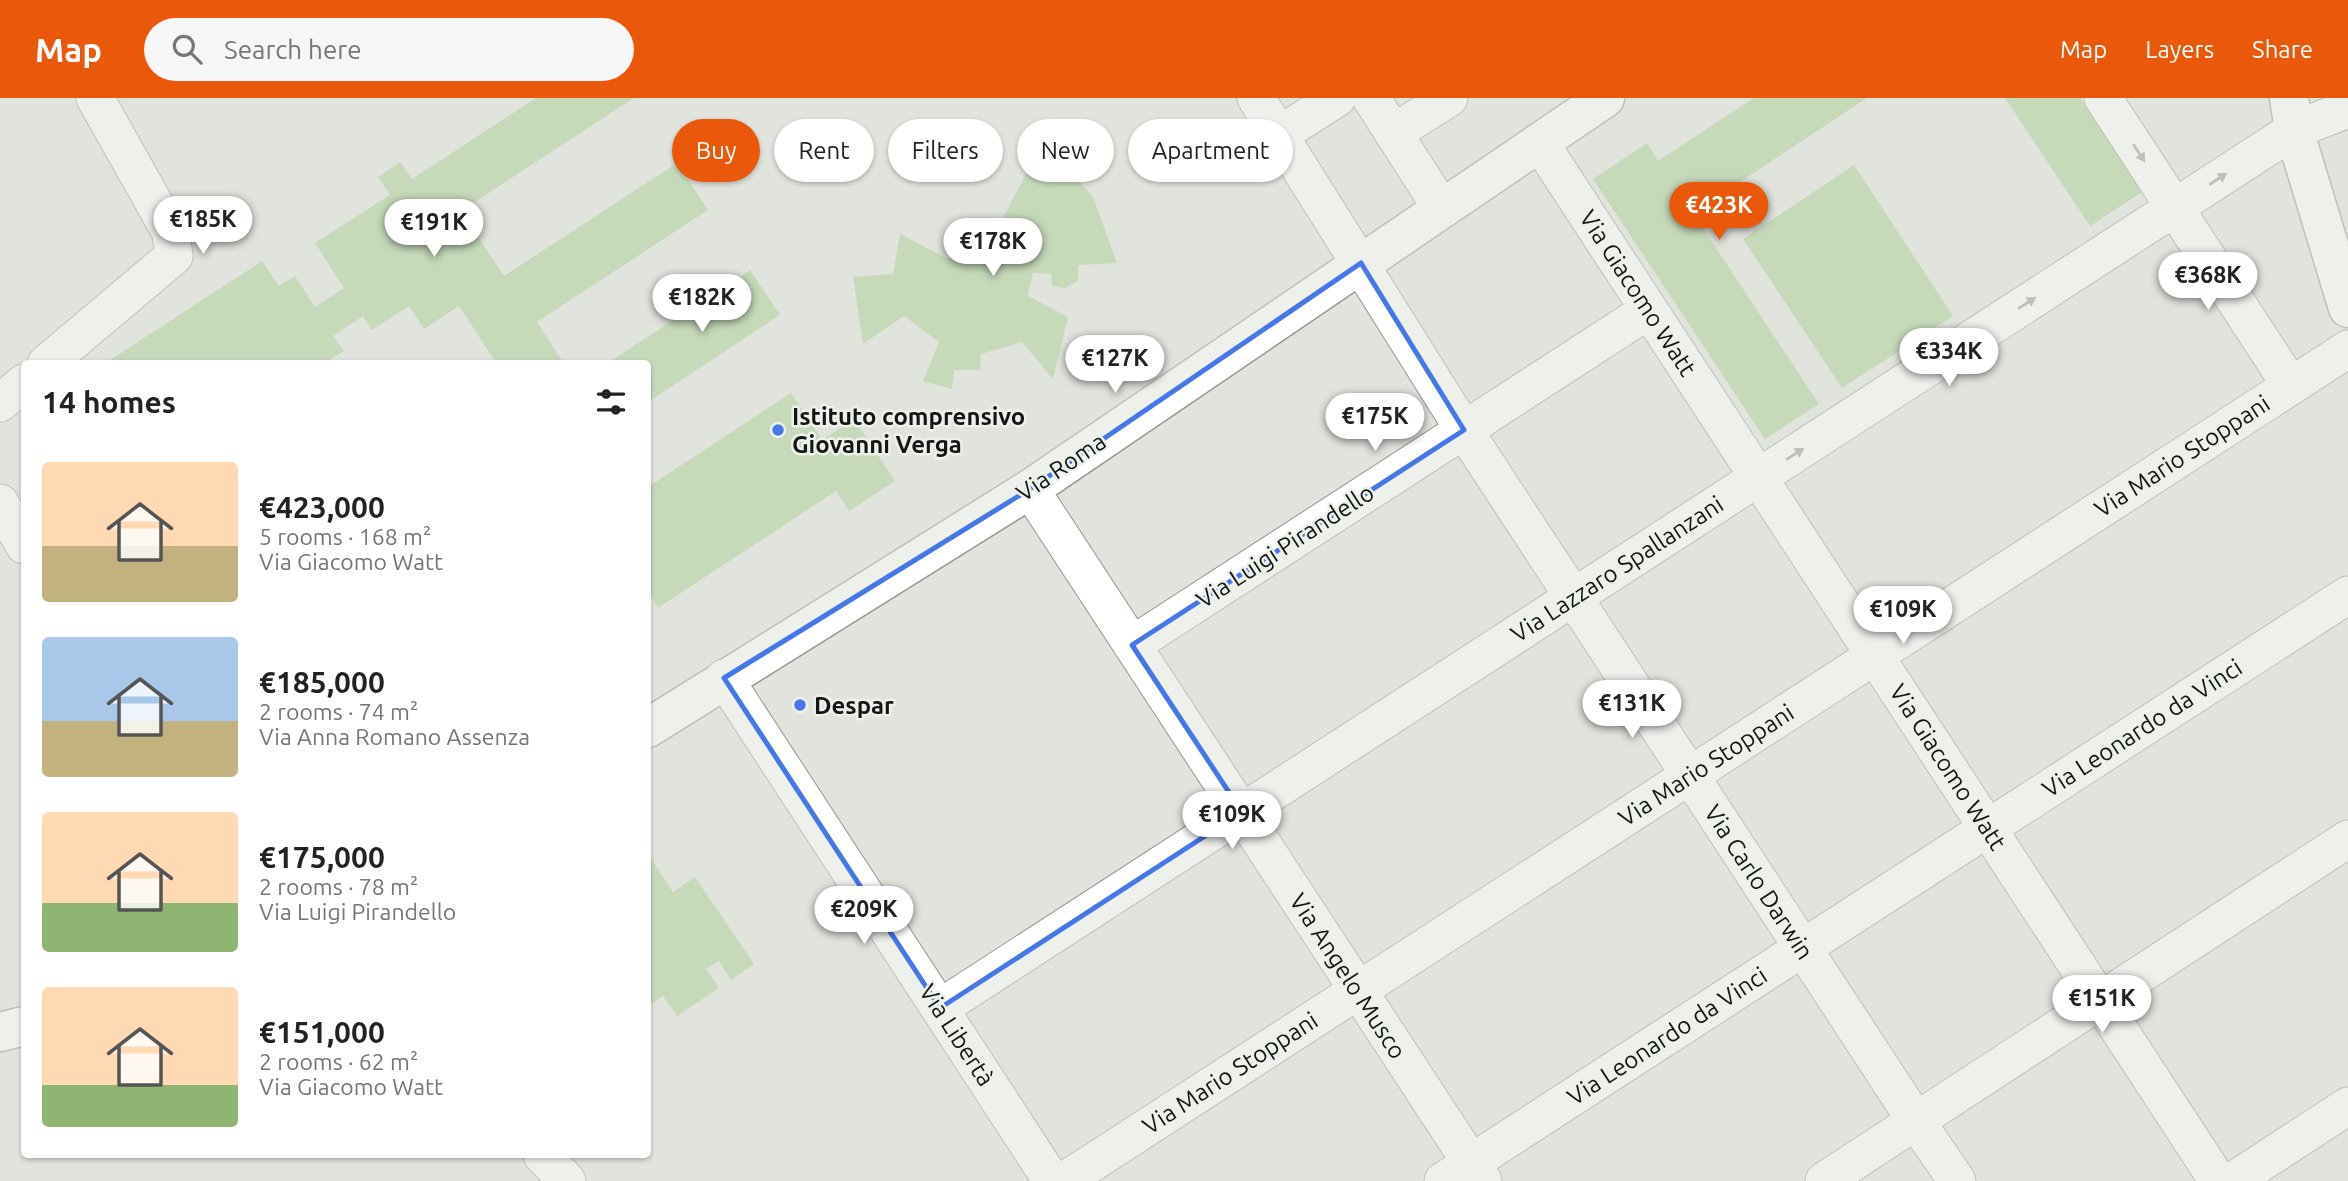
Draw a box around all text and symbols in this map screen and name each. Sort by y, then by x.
search box [144,18,634,81]
icon: search [168,30,206,68]
text: Map [35,31,102,68]
text: Search here [224,35,362,64]
text: Map [2060,36,2107,63]
text: Layers [2145,36,2214,63]
text: Share [2252,36,2313,63]
chip: Buy [672,119,760,182]
chip: Rent [774,119,874,182]
chip: Filters [888,119,1003,182]
chip: New [1017,119,1114,182]
chip: Apartment [1128,119,1293,182]
one-way arrow [2132,143,2145,162]
one-way arrow [2208,173,2228,186]
pin: €423K [1670,183,1768,242]
text: €423K [1685,192,1753,217]
pin: €185K [154,197,252,256]
pin: €191K [385,200,483,259]
street label: Via Giacomo Watt [1574,205,1702,381]
text: €185K [169,206,237,231]
text: €191K [400,209,468,234]
pin: €178K [944,218,1042,278]
text: €178K [959,228,1027,253]
pin: €368K [2159,252,2257,312]
text: €368K [2174,262,2242,287]
pin: €182K [653,274,751,334]
text: €182K [668,284,736,309]
one-way arrow [2018,296,2036,310]
pin: €334K [1900,328,1998,388]
pin: €127K [1066,336,1164,395]
text: €334K [1915,338,1983,363]
text: €127K [1081,345,1149,370]
icon: filters [592,383,630,421]
text: 14 homes [42,385,176,419]
street label: Via Mario Stoppani [2089,389,2275,523]
pin: €175K [1326,394,1424,453]
place label: Istituto comprensivo Giovanni Verga [792,403,1025,458]
text: €175K [1341,403,1409,428]
marker: Istituto comprensivo Giovanni Verga [770,422,786,438]
street label: Via Roma [1011,427,1111,507]
one-way arrow [1785,447,1805,460]
street label: Via Luigi Pirandello [1191,479,1379,613]
icon: home [98,490,182,574]
text: €423,000 [259,490,385,524]
street label: Via Lazzaro Spallanzani [1506,490,1728,648]
text: 5 rooms · 168 m² [259,524,431,549]
text: Via Giacomo Watt [259,549,443,574]
pin: €109K [1854,587,1952,646]
text: €109K [1869,596,1937,621]
street label: Via Leonardo da Vinci [2037,653,2247,803]
icon: home [98,665,182,749]
text: €185,000 [259,665,385,699]
street label: Via Giacomo Watt [1884,679,2012,855]
pin: €131K [1583,680,1681,740]
text: €131K [1598,690,1666,715]
place label: Despar [814,692,894,719]
marker: Despar [792,697,808,713]
street label: Via Mario Stoppani [1613,698,1799,832]
text: 2 rooms · 74 m² [259,699,418,724]
text: Via Anna Romano Assenza [259,724,530,749]
pin: €109K [1183,792,1281,851]
street label: Via Carlo Darwin [1699,800,1819,964]
text: €109K [1198,801,1266,826]
icon: home [98,840,182,924]
text: €175,000 [259,840,385,874]
text: 2 rooms · 78 m² [259,874,418,899]
pin: €209K [815,886,913,946]
street label: Via Angelo Musco [1284,888,1412,1064]
text: €209K [830,896,898,921]
text: Via Luigi Pirandello [259,899,456,924]
street label: Via Leonardo da Vinci [1562,961,1772,1111]
pin: €151K [2053,976,2151,1035]
street label: Via Libertà [914,979,1000,1091]
text: €151K [2068,985,2136,1010]
street label: Via Mario Stoppani [1137,1006,1323,1140]
icon: home [98,1015,182,1099]
text: €151,000 [259,1015,385,1049]
text: 2 rooms · 62 m² [259,1049,418,1074]
text: Via Giacomo Watt [259,1074,443,1099]

